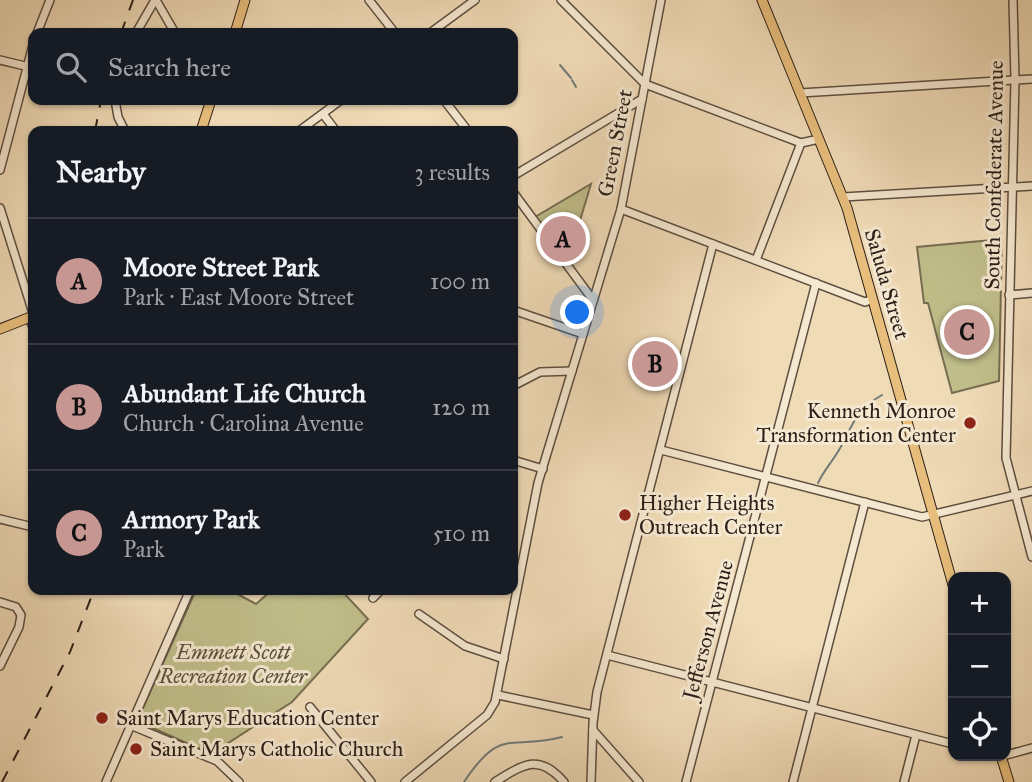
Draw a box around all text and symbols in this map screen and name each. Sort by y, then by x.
search box [28,28,518,105]
icon: search [52,48,90,86]
text: Search here [108,51,231,83]
street label: South Confederate Avenue [979,60,1009,290]
street label: Green Street [592,87,638,199]
text: Nearby [56,154,146,190]
text: 3 results [414,158,490,186]
pin: A [540,213,586,265]
street label: Saluda Street [859,226,915,343]
text: Moore Street Park [123,251,319,283]
text: A [71,267,87,295]
text: 100 m [430,267,490,295]
text: Park · East Moore Street [123,283,354,311]
your location [560,295,594,329]
pin: C [944,306,990,358]
pin: B [632,338,678,390]
text: Abundant Life Church [123,377,366,409]
text: B [71,393,87,421]
text: 120 m [432,393,490,421]
place label: Kenneth Monroe Transformation Center [756,398,956,448]
text: Church · Carolina Avenue [123,409,364,437]
marker: Kenneth Monroe Transformation Center [962,415,978,431]
place label: Higher Heights Outreach Center [639,490,783,540]
text: Armory Park [123,503,260,535]
marker: Higher Heights Outreach Center [617,507,633,523]
text: C [71,519,87,547]
text: 510 m [433,519,490,547]
text: Park [123,535,165,563]
street label: Jefferson Avenue [676,557,739,705]
map controls [948,572,1011,761]
button: + [948,572,1011,635]
button: − [948,635,1011,698]
park label: Emmett Scott Recreation Center [158,639,308,689]
button: locate [948,698,1011,761]
place label: Saint Marys Education Center [116,705,379,731]
marker: Saint Marys Education Center [94,710,110,726]
place label: Saint Marys Catholic Church [150,736,404,762]
marker: Saint Marys Catholic Church [128,741,144,757]

